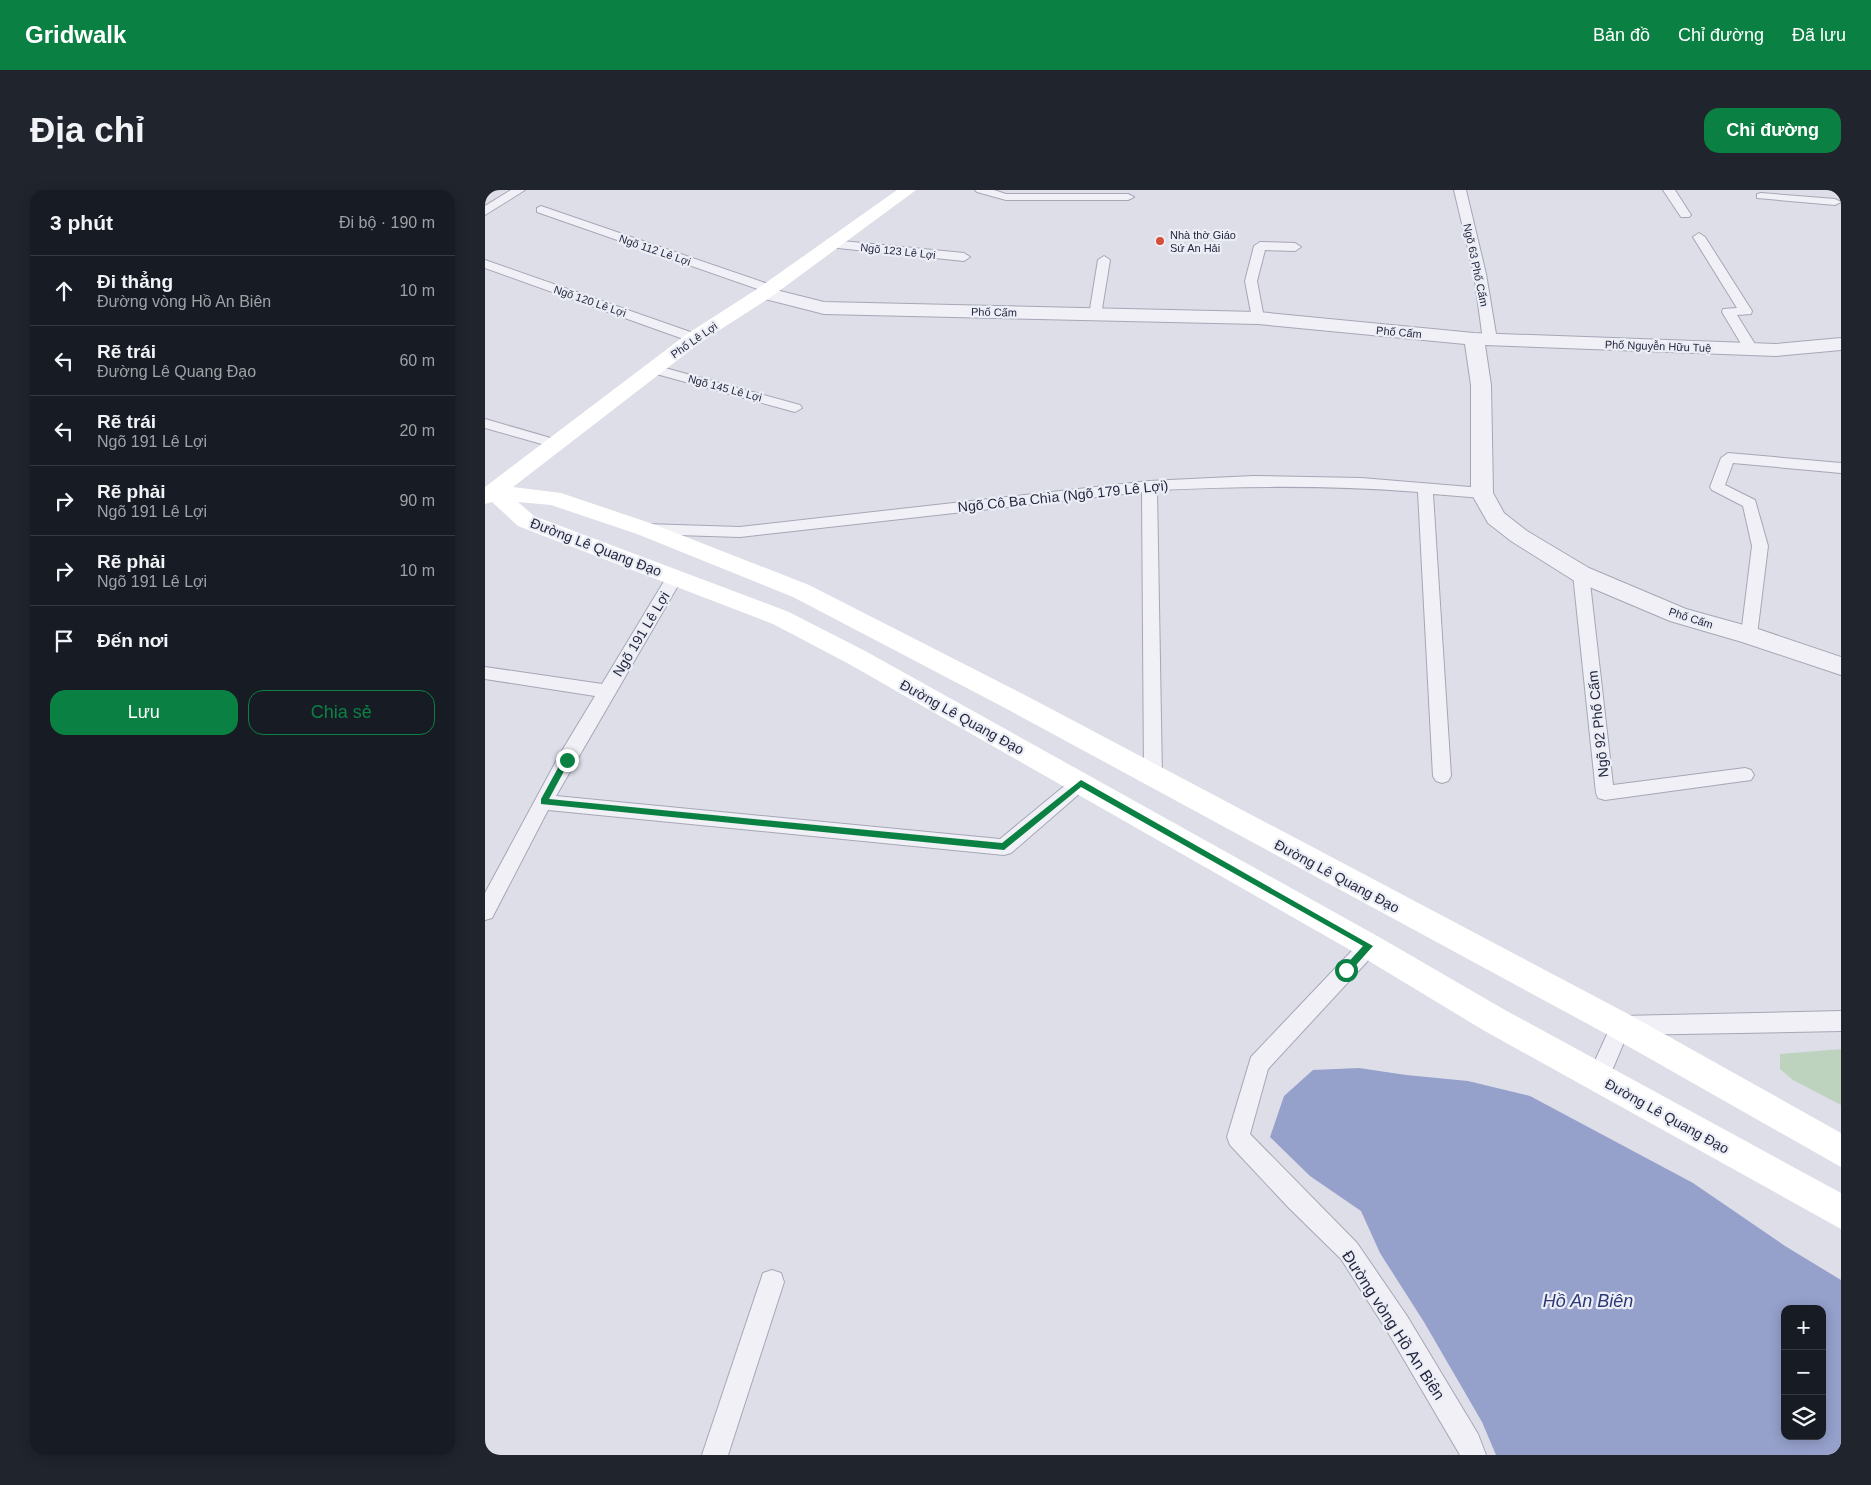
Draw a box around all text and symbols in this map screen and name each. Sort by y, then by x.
text: Gridwalk [25,21,126,48]
text: Bản đồ [1593,25,1650,45]
text: Chỉ đường [1678,25,1764,45]
text: Đã lưu [1792,25,1846,45]
button: Chỉ đường [1704,108,1841,153]
text: Địa chỉ [30,110,145,149]
text: 3 phút [50,211,113,234]
text: Đi bộ · 190 m [339,214,435,231]
street label: Ngõ 63 Phố Cấm [1461,222,1491,308]
place label: Nhà thờ Giáo Sứ An Hải [1170,229,1236,254]
street label: Ngõ 112 Lê Lợi [618,232,692,268]
marker: Nhà thờ Giáo Sứ An Hải [1154,235,1166,247]
street label: Ngõ 123 Lê Lợi [860,241,936,261]
text: Đi thẳng [97,271,173,292]
icon: ahead [50,277,78,305]
text: 10 m [399,282,435,299]
street label: Ngõ 120 Lê Lợi [552,283,628,319]
text: Đường vòng Hồ An Biên [97,293,271,310]
street label: Phố Cấm [971,306,1017,318]
street label: Phố Lê Lợi [669,320,719,360]
street label: Phố Cấm [1376,324,1422,340]
street label: Phố Nguyễn Hữu Tuệ [1605,338,1711,354]
text: Rẽ trái [97,341,156,362]
icon: left [50,347,78,375]
text: 60 m [399,352,435,369]
text: Đường Lê Quang Đạo [97,363,256,380]
street label: Ngõ 145 Lê Lợi [687,372,763,404]
text: Rẽ trái [97,411,156,432]
icon: left [50,417,78,445]
text: 20 m [399,422,435,439]
text: Ngõ 191 Lê Lợi [97,433,207,450]
street label: Ngõ Cô Ba Chìa (Ngõ 179 Lê Lợi) [957,477,1169,515]
text: Rẽ phải [97,481,166,502]
icon: right [50,487,78,515]
text: 90 m [399,492,435,509]
text: Ngõ 191 Lê Lợi [97,503,207,520]
street label: Đường Lê Quang Đạo [528,515,664,579]
text: Rẽ phải [97,551,166,572]
icon: right [50,557,78,585]
text: 10 m [399,562,435,579]
text: Ngõ 191 Lê Lợi [97,573,207,590]
street label: Ngõ 191 Lê Lợi [609,589,673,679]
street label: Phố Cấm [1667,605,1715,631]
icon: arrive [50,627,78,655]
text: Đến nơi [97,630,169,651]
street label: Ngõ 92 Phố Cấm [1584,670,1612,778]
street label: Đường Lê Quang Đạo [897,676,1027,758]
button: Lưu [50,690,238,735]
button: Chia sẻ [248,690,435,735]
route end [556,749,579,772]
street label: Đường Lê Quang Đạo [1272,836,1402,916]
route start [1335,959,1358,982]
street label: Đường Lê Quang Đạo [1602,1075,1732,1157]
street label: Đường vòng Hồ An Biên [1339,1248,1448,1403]
water label: Hồ An Biên [1543,1291,1633,1311]
map controls [1781,1305,1826,1440]
button: + [1781,1305,1826,1350]
button: − [1781,1350,1826,1395]
button: layers [1781,1395,1826,1440]

